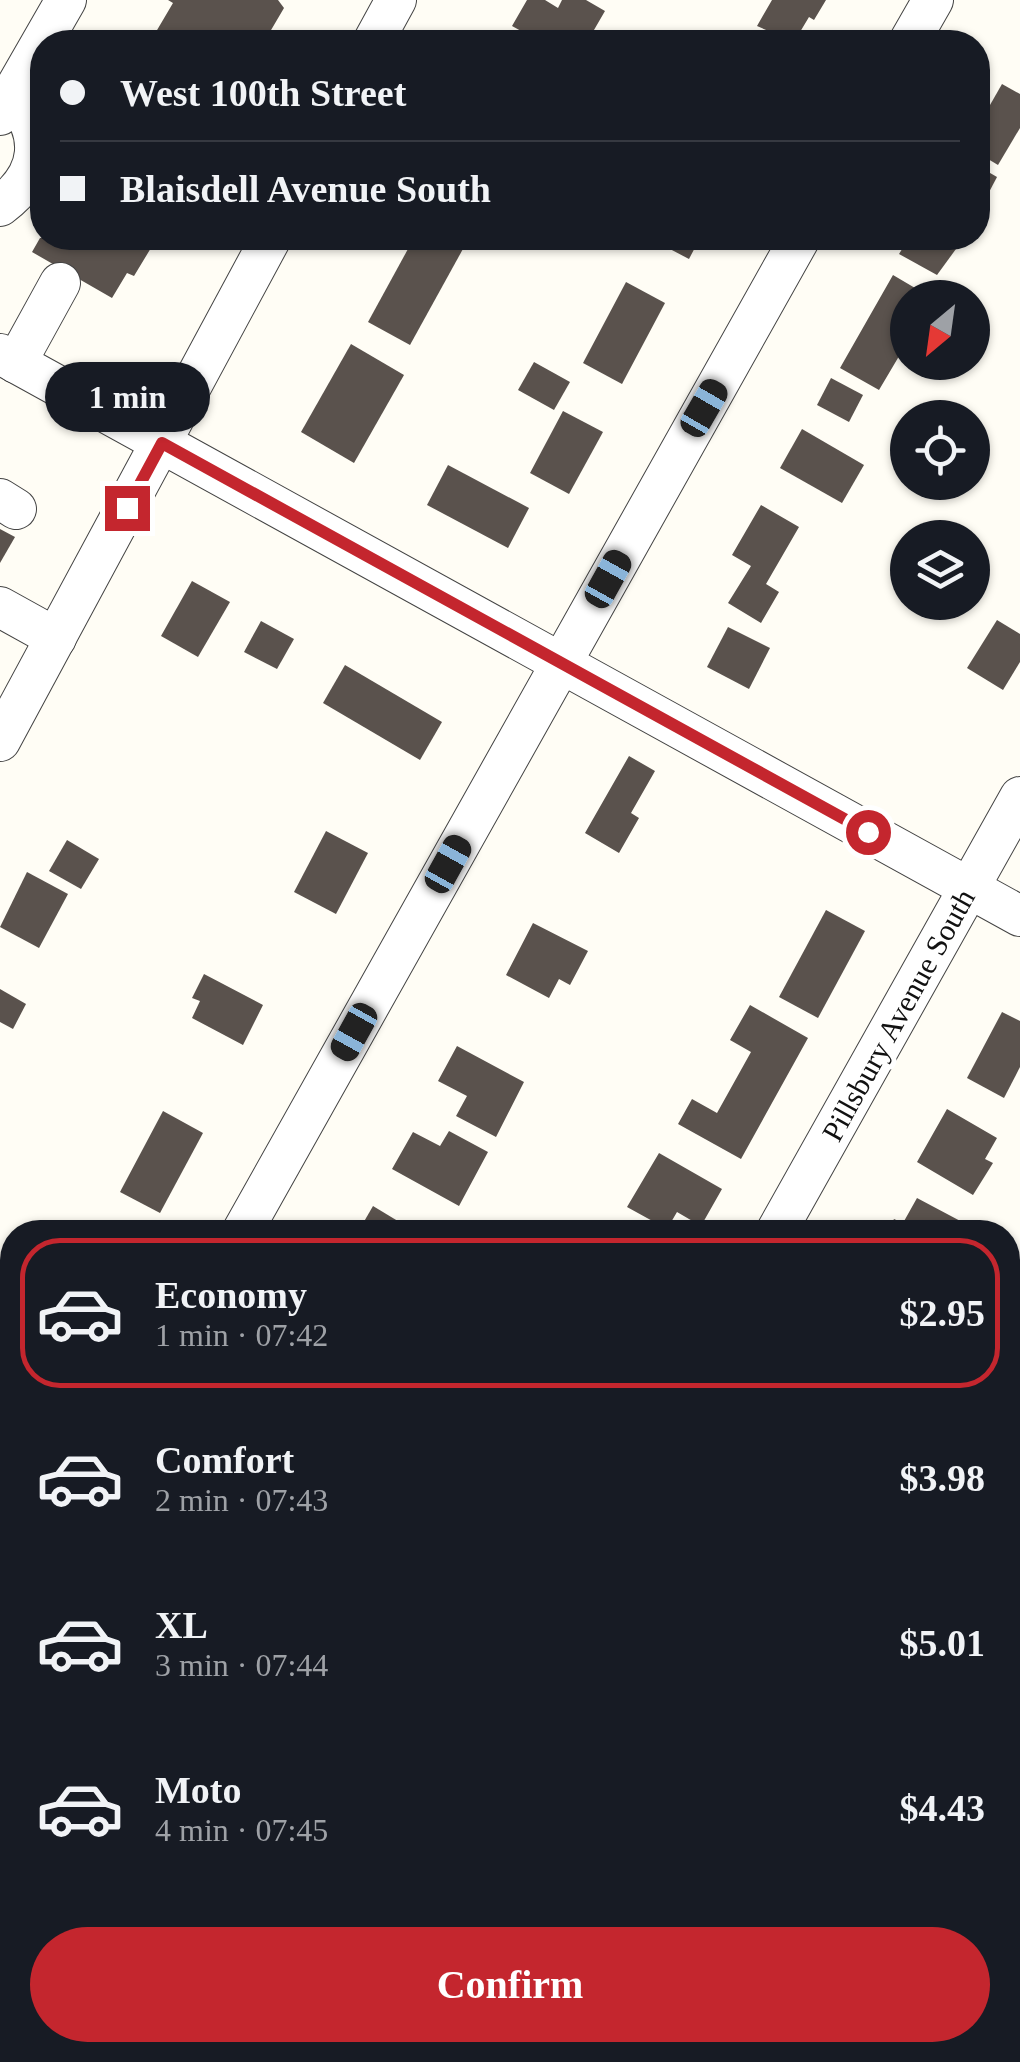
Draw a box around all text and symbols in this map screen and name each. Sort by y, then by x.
text: West 100th Street [120,72,406,114]
text: Blaisdell Avenue South [120,168,491,210]
north arrow [890,280,990,380]
map controls [890,280,990,620]
callout: 1 min [44,363,210,433]
car [676,375,732,441]
text: 1 min [89,379,166,415]
button: locate [890,400,990,500]
route end [105,486,150,531]
button: layers [890,520,990,620]
car [580,545,636,613]
route start [846,810,891,855]
car [420,830,476,898]
street label: Pillsbury Avenue South [815,883,981,1147]
car [326,998,382,1066]
icon: car [35,1268,125,1358]
text: Economy [155,1274,307,1316]
text: $2.95 [900,1292,985,1334]
text: 1 min · 07:42 [155,1317,328,1353]
icon: car [35,1433,125,1523]
text: Comfort [155,1439,294,1481]
text: $3.98 [900,1457,985,1499]
text: 2 min · 07:43 [155,1482,328,1518]
icon: car [35,1598,125,1688]
text: XL [155,1604,208,1646]
text: $5.01 [900,1622,985,1664]
text: 3 min · 07:44 [155,1647,328,1683]
icon: car [35,1763,125,1853]
text: Moto [155,1769,242,1811]
text: $4.43 [900,1787,985,1829]
text: 4 min · 07:45 [155,1812,328,1848]
button: Confirm [30,1927,990,2042]

